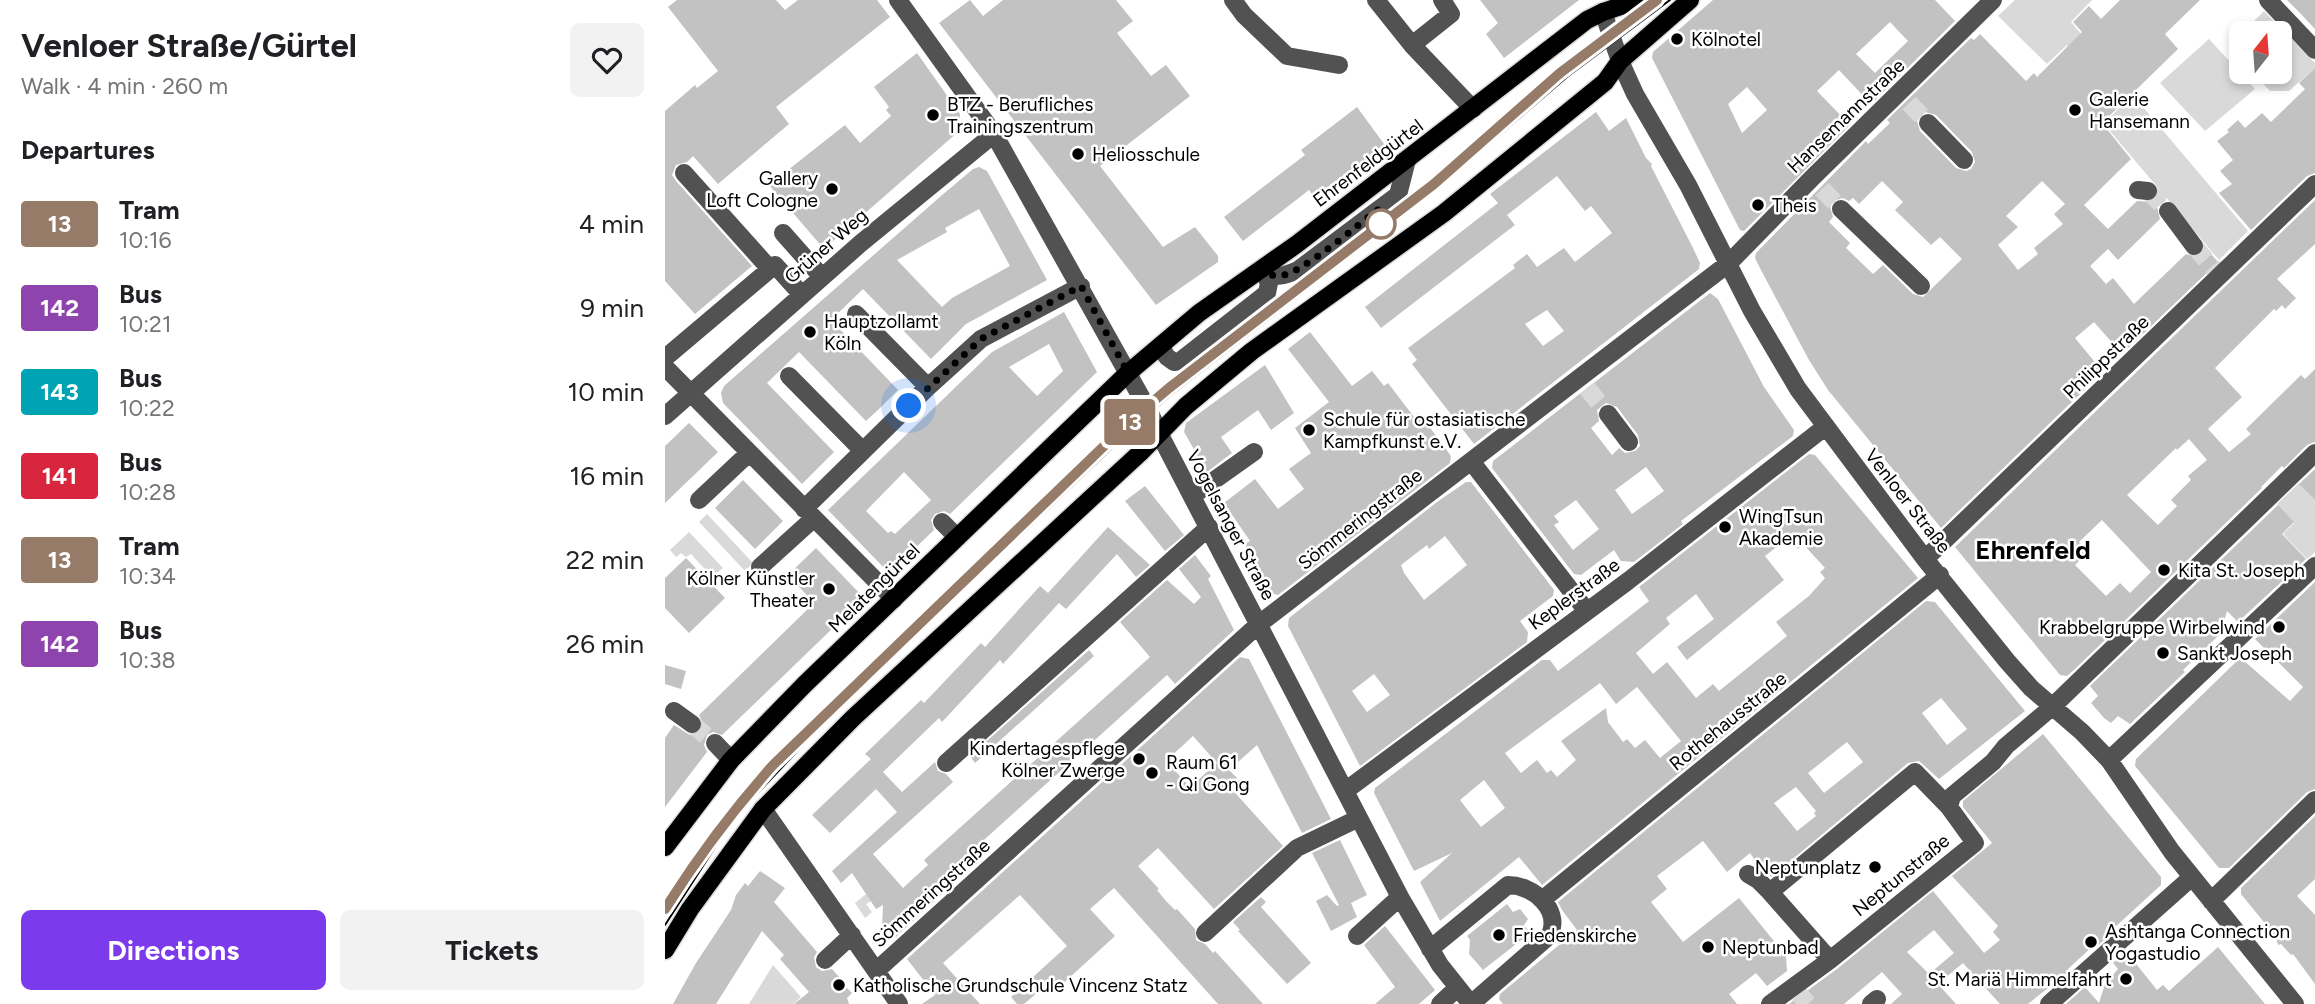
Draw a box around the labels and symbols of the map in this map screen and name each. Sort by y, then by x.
north arrow [2229,21,2293,84]
place label: Kölnotel [1691,28,1761,51]
marker: Kölnotel [1669,31,1685,47]
street label: Hansemannstraße [1783,54,1909,178]
place label: Galerie Hansemann [2089,88,2190,133]
place label: BTZ - Berufliches Trainingszentrum [947,93,1093,138]
marker: Galerie Hansemann [2067,102,2083,118]
marker: BTZ - Berufliches Trainingszentrum [925,107,941,123]
street label: Ehrenfeldgürtel [1308,114,1428,212]
place label: Heliosschule [1092,143,1200,166]
marker: Heliosschule [1070,146,1086,162]
place label: Gallery Loft Cologne [706,167,818,212]
marker: Gallery Loft Cologne [824,181,840,197]
place label: Theis [1772,194,1817,217]
marker: Theis [1750,197,1766,213]
street label: Grüner Weg [780,204,872,288]
unlabelled marker [1366,209,1396,239]
place label: Hauptzollamt Köln [824,310,939,355]
street label: Philippstraße [2058,310,2154,404]
marker: Hauptzollamt Köln [802,324,818,340]
your location [891,388,926,423]
line badge: 13 [1099,399,1161,445]
place label: Schule für ostasiatische Kampfkunst e.V. [1323,408,1525,453]
marker: Schule für ostasiatische Kampfkunst e.V. [1301,422,1317,438]
street label: Venloer Straße [1860,444,1956,558]
street label: Vogelsanger Straße [1182,446,1280,604]
street label: Sömmeringstraße [1293,463,1427,575]
place label: WingTsun Akademie [1739,505,1823,550]
marker: WingTsun Akademie [1717,519,1733,535]
district label: Ehrenfeld [1975,534,2091,566]
street label: Melatengürtel [823,539,925,637]
street label: Keplerstraße [1524,553,1624,635]
place label: Kita St. Joseph [2178,559,2305,582]
marker: Kita St. Joseph [2156,562,2172,578]
place label: Kölner Künstler Theater [687,567,816,612]
marker: Kölner Künstler Theater [821,581,837,597]
place label: Krabbelgruppe Wirbelwind [2039,616,2265,639]
marker: Krabbelgruppe Wirbelwind [2271,619,2287,635]
place label: Sankt Joseph [2177,642,2292,665]
marker: Sankt Joseph [2155,645,2171,661]
street label: Rothehausstraße [1665,667,1791,775]
place label: Kindertagespflege Kölner Zwerge [969,737,1125,782]
marker: Kindertagespflege Kölner Zwerge [1131,751,1147,767]
place label: Raum 61 - Qi Gong [1166,751,1250,796]
marker: Raum 61 - Qi Gong [1144,765,1160,781]
street label: Neptunstraße [1848,829,1954,921]
street label: Sömmeringstraße [867,834,995,952]
place label: Neptunplatz [1755,856,1861,879]
marker: Neptunplatz [1867,859,1883,875]
place label: Ashtanga Connection Yogastudio [2105,920,2290,965]
place label: Friedenskirche [1513,924,1637,947]
marker: Friedenskirche [1491,927,1507,943]
marker: Ashtanga Connection Yogastudio [2083,934,2099,950]
place label: Neptunbad [1722,936,1819,959]
marker: Neptunbad [1700,939,1716,955]
place label: St. Mariä Himmelfahrt [1927,968,2112,991]
marker: St. Mariä Himmelfahrt [2118,971,2134,987]
place label: Katholische Grundschule Vincenz Statz [853,974,1188,997]
marker: Katholische Grundschule Vincenz Statz [831,977,847,993]

